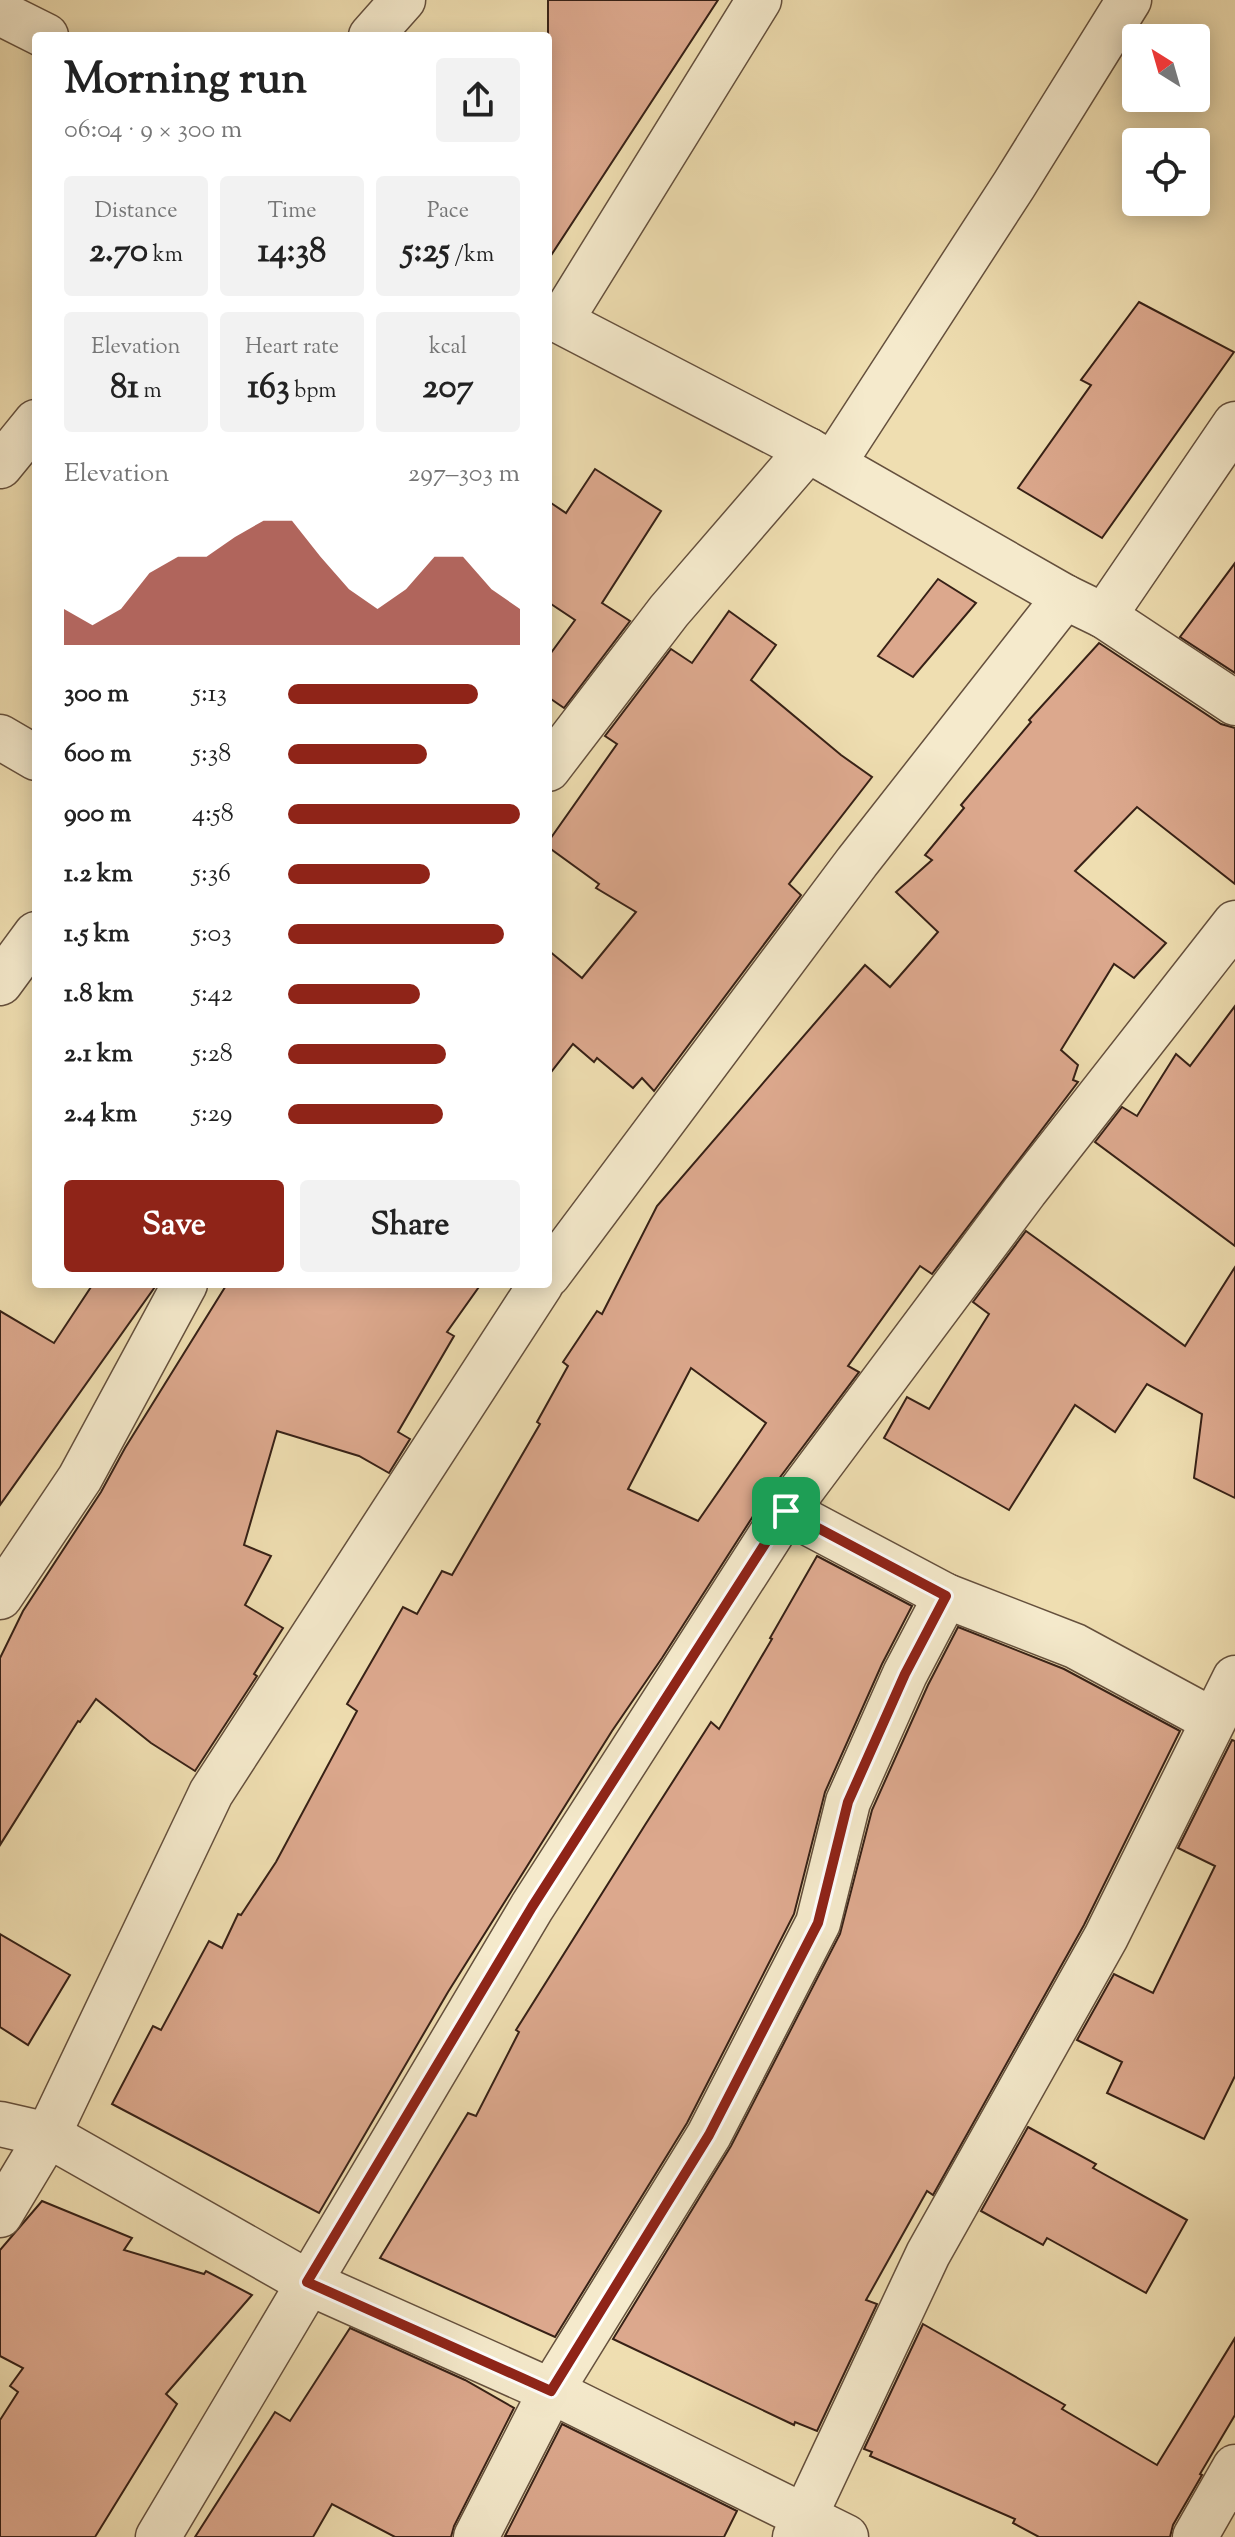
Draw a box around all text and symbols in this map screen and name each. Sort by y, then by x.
north arrow [1122,24,1210,112]
map controls [1122,24,1210,216]
text: Morning run [64,50,307,113]
button: share [436,58,520,142]
text: 06:04 · 9 × 300 m [64,112,242,149]
button: locate [1122,128,1210,216]
text: Distance [95,196,177,228]
text: Time [268,196,316,228]
text: Pace [427,196,469,228]
text: 2.70 [89,228,148,277]
text: 14:38 [258,228,326,277]
text: 5:25 [402,228,450,277]
text: km [148,240,183,272]
text: /km [450,240,494,272]
text: Elevation [91,332,181,364]
text: Heart rate [245,332,339,364]
text: kcal [429,332,467,364]
text: 81 [110,364,139,413]
text: 163 [247,364,290,413]
text: 207 [423,364,473,413]
text: m [139,376,162,408]
text: bpm [290,376,337,408]
text: Elevation [64,456,169,493]
text: 297–303 m [408,456,520,493]
text: 300 m [64,676,129,713]
text: 5:13 [192,676,227,713]
text: 600 m [64,736,131,773]
text: 5:38 [192,736,231,773]
text: 900 m [64,796,131,833]
text: 4:58 [192,796,234,833]
text: 1.2 km [64,856,133,893]
text: 5:36 [192,856,231,893]
text: 1.5 km [64,916,130,953]
text: 5:03 [192,916,232,953]
text: 1.8 km [64,976,134,1013]
text: 5:42 [192,976,233,1013]
text: 2.1 km [64,1036,133,1073]
text: 5:28 [192,1036,233,1073]
text: 2.4 km [64,1096,137,1133]
text: 5:29 [192,1096,232,1133]
button: Save [64,1180,284,1272]
button: Share [300,1180,520,1272]
pin [752,1477,820,1545]
icon: arrive [764,1489,808,1533]

